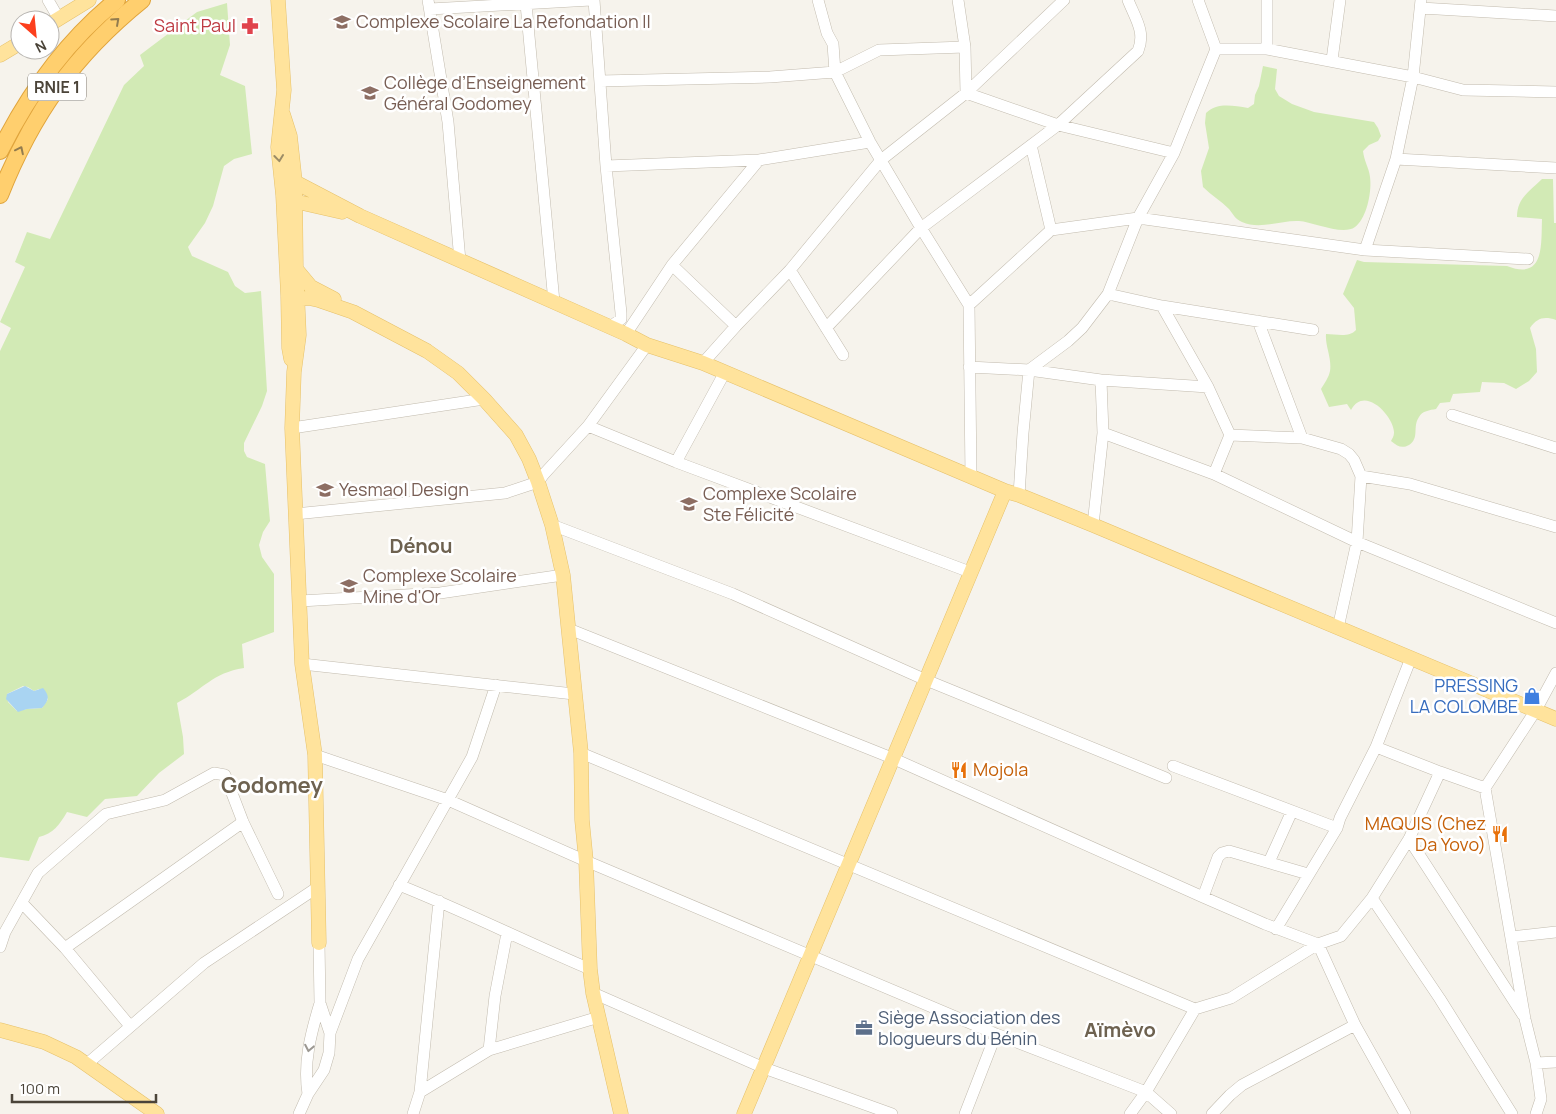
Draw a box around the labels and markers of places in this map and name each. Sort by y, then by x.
place label: Complexe Scolaire La Refondation II [356,9,651,33]
school or university icon: Complexe Scolaire La Refondation II [332,12,352,32]
place label: Saint Paul [154,13,236,37]
pharmacy icon: Saint Paul [240,16,260,36]
place label: Collège d’Enseignement Général Godomey [384,70,586,115]
school or university icon: Collège d’Enseignement Général Godomey [360,83,380,103]
place label: Yesmaol Design [339,477,469,501]
school or university icon: Yesmaol Design [315,480,335,500]
place label: Complexe Scolaire Ste Félicité [703,481,857,526]
school or university icon: Complexe Scolaire Ste Félicité [679,494,699,514]
place label: Complexe Scolaire Mine d'Or [363,563,517,608]
school or university icon: Complexe Scolaire Mine d'Or [339,576,359,596]
place label: PRESSING LA COLOMBE [1410,673,1518,718]
shop icon: PRESSING LA COLOMBE [1522,686,1542,706]
place label: Mojola [973,757,1028,781]
restaurant icon: Mojola [949,760,969,780]
place label: MAQUIS (Chez Da Yovo) [1365,811,1486,856]
restaurant icon: MAQUIS (Chez Da Yovo) [1490,824,1510,844]
place label: Siège Association des blogueurs du Bénin [878,1005,1060,1050]
office icon: Siège Association des blogueurs du Bénin [854,1018,874,1038]

